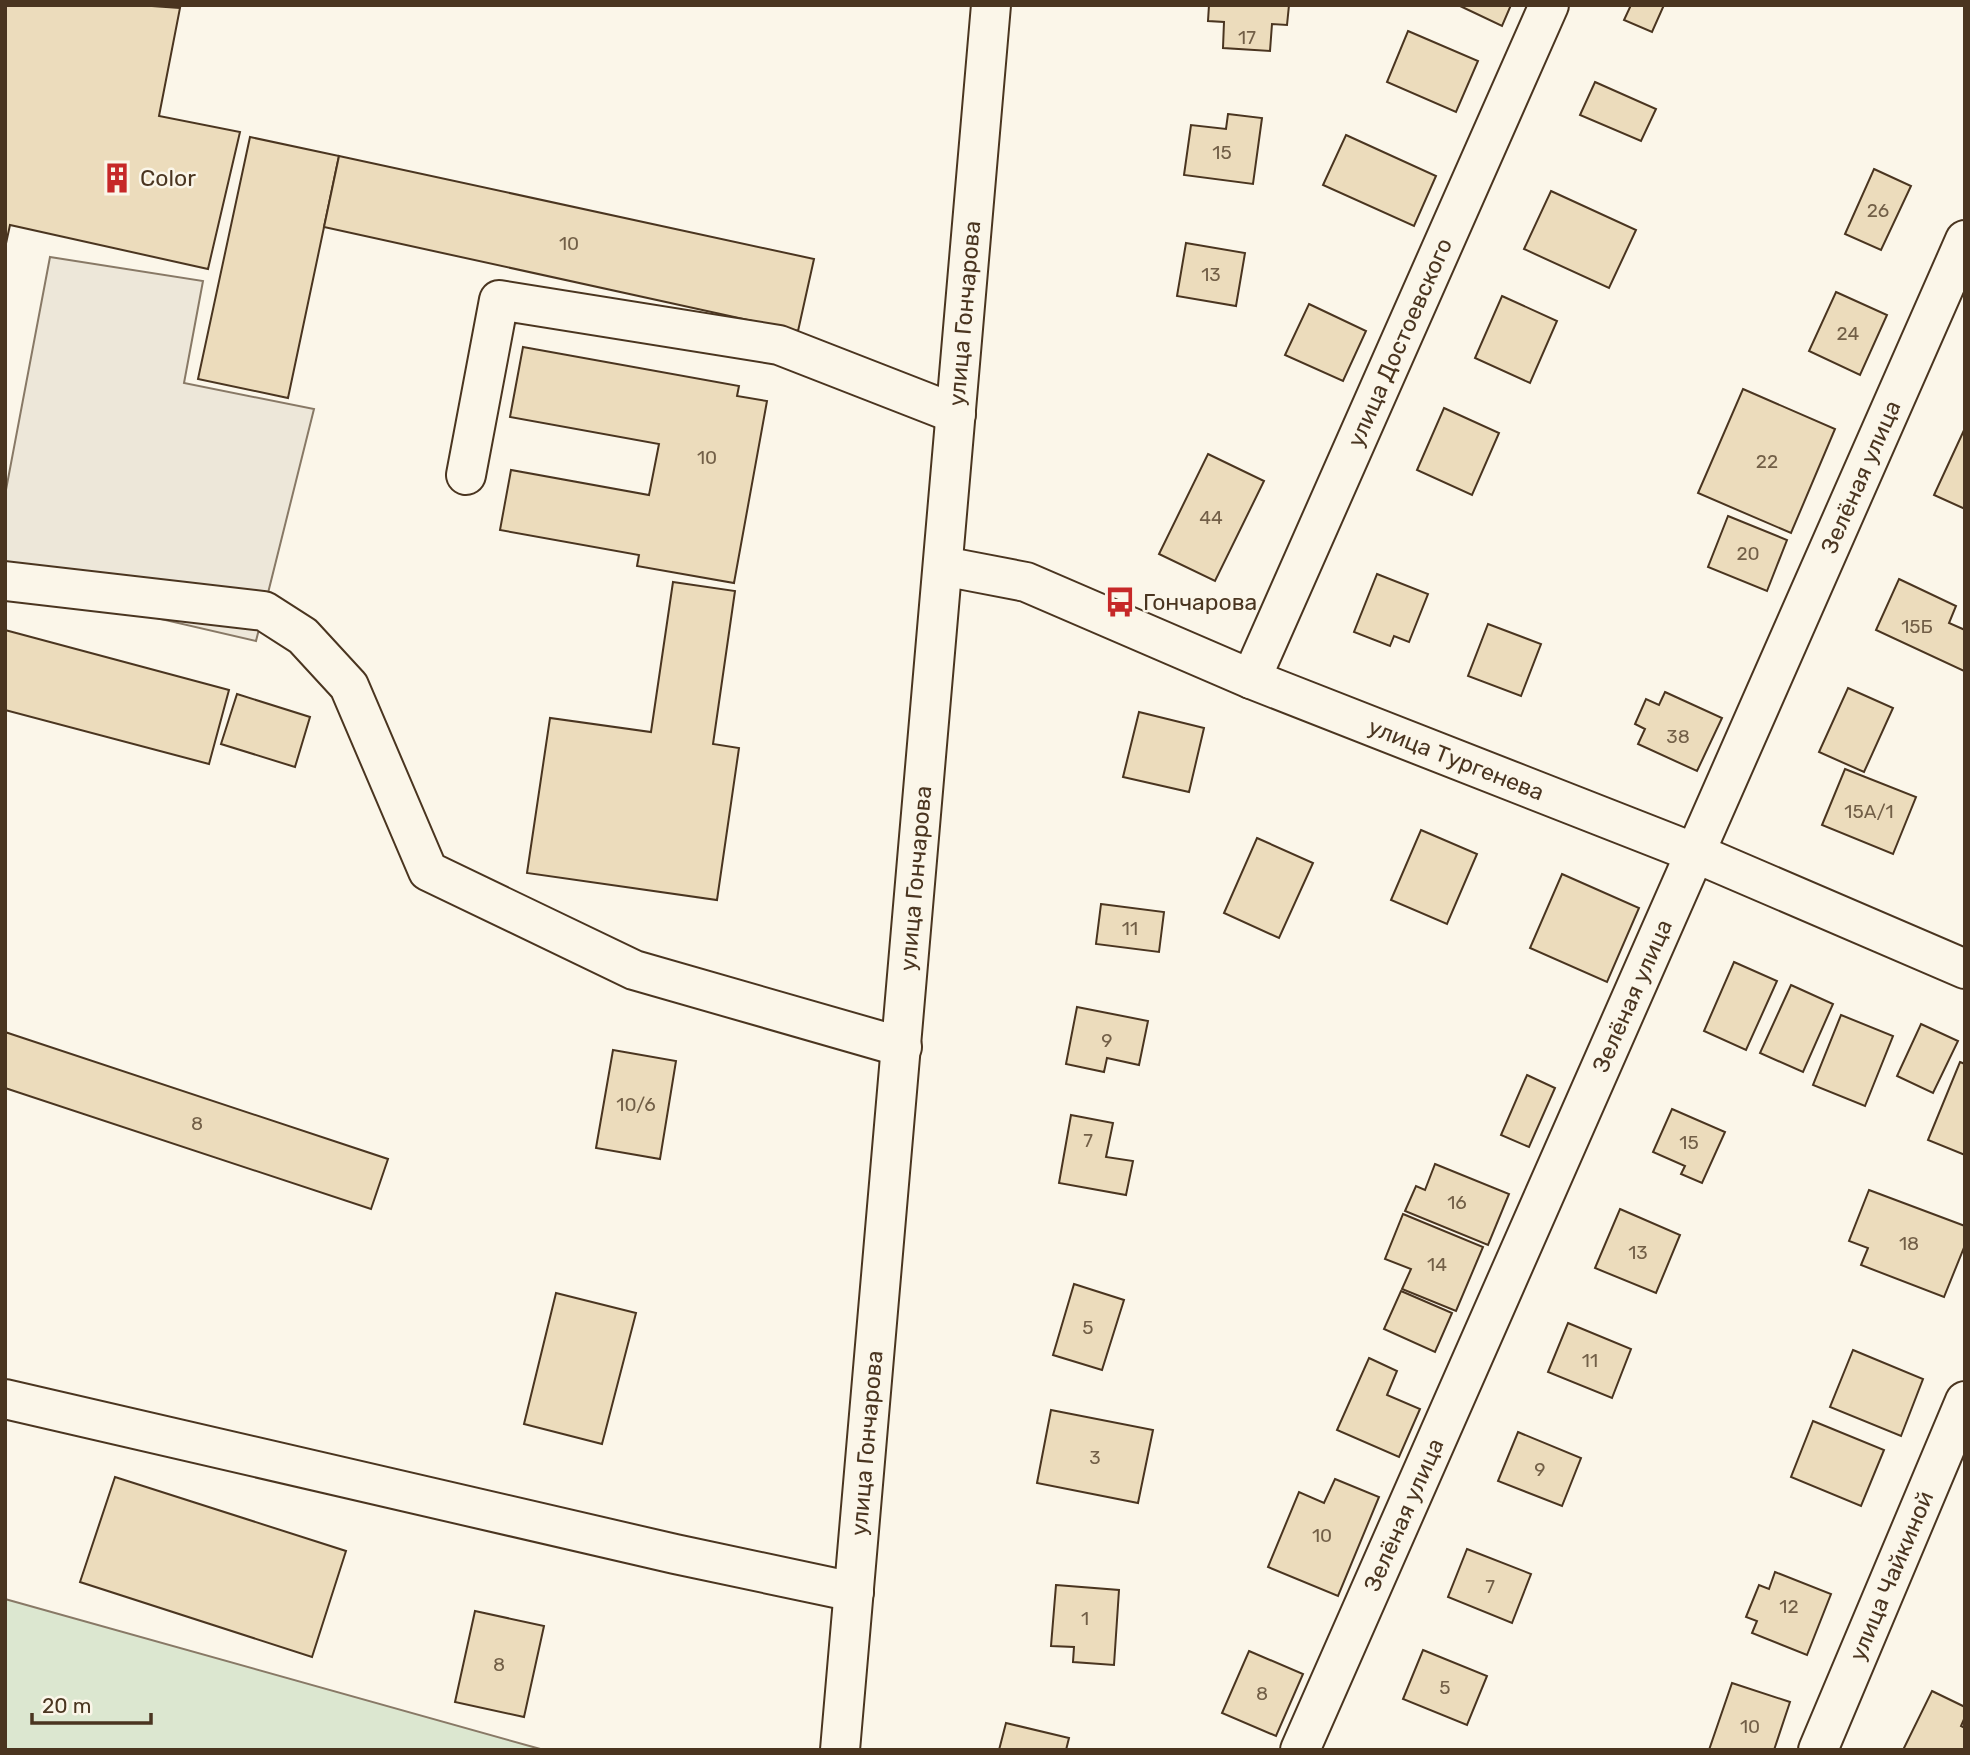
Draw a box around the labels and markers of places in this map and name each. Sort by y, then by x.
building icon: Color [100,161,134,195]
place label: Color [140,164,196,192]
bus stop icon: Гончарова [1103,585,1137,619]
place label: Гончарова [1143,588,1257,616]

